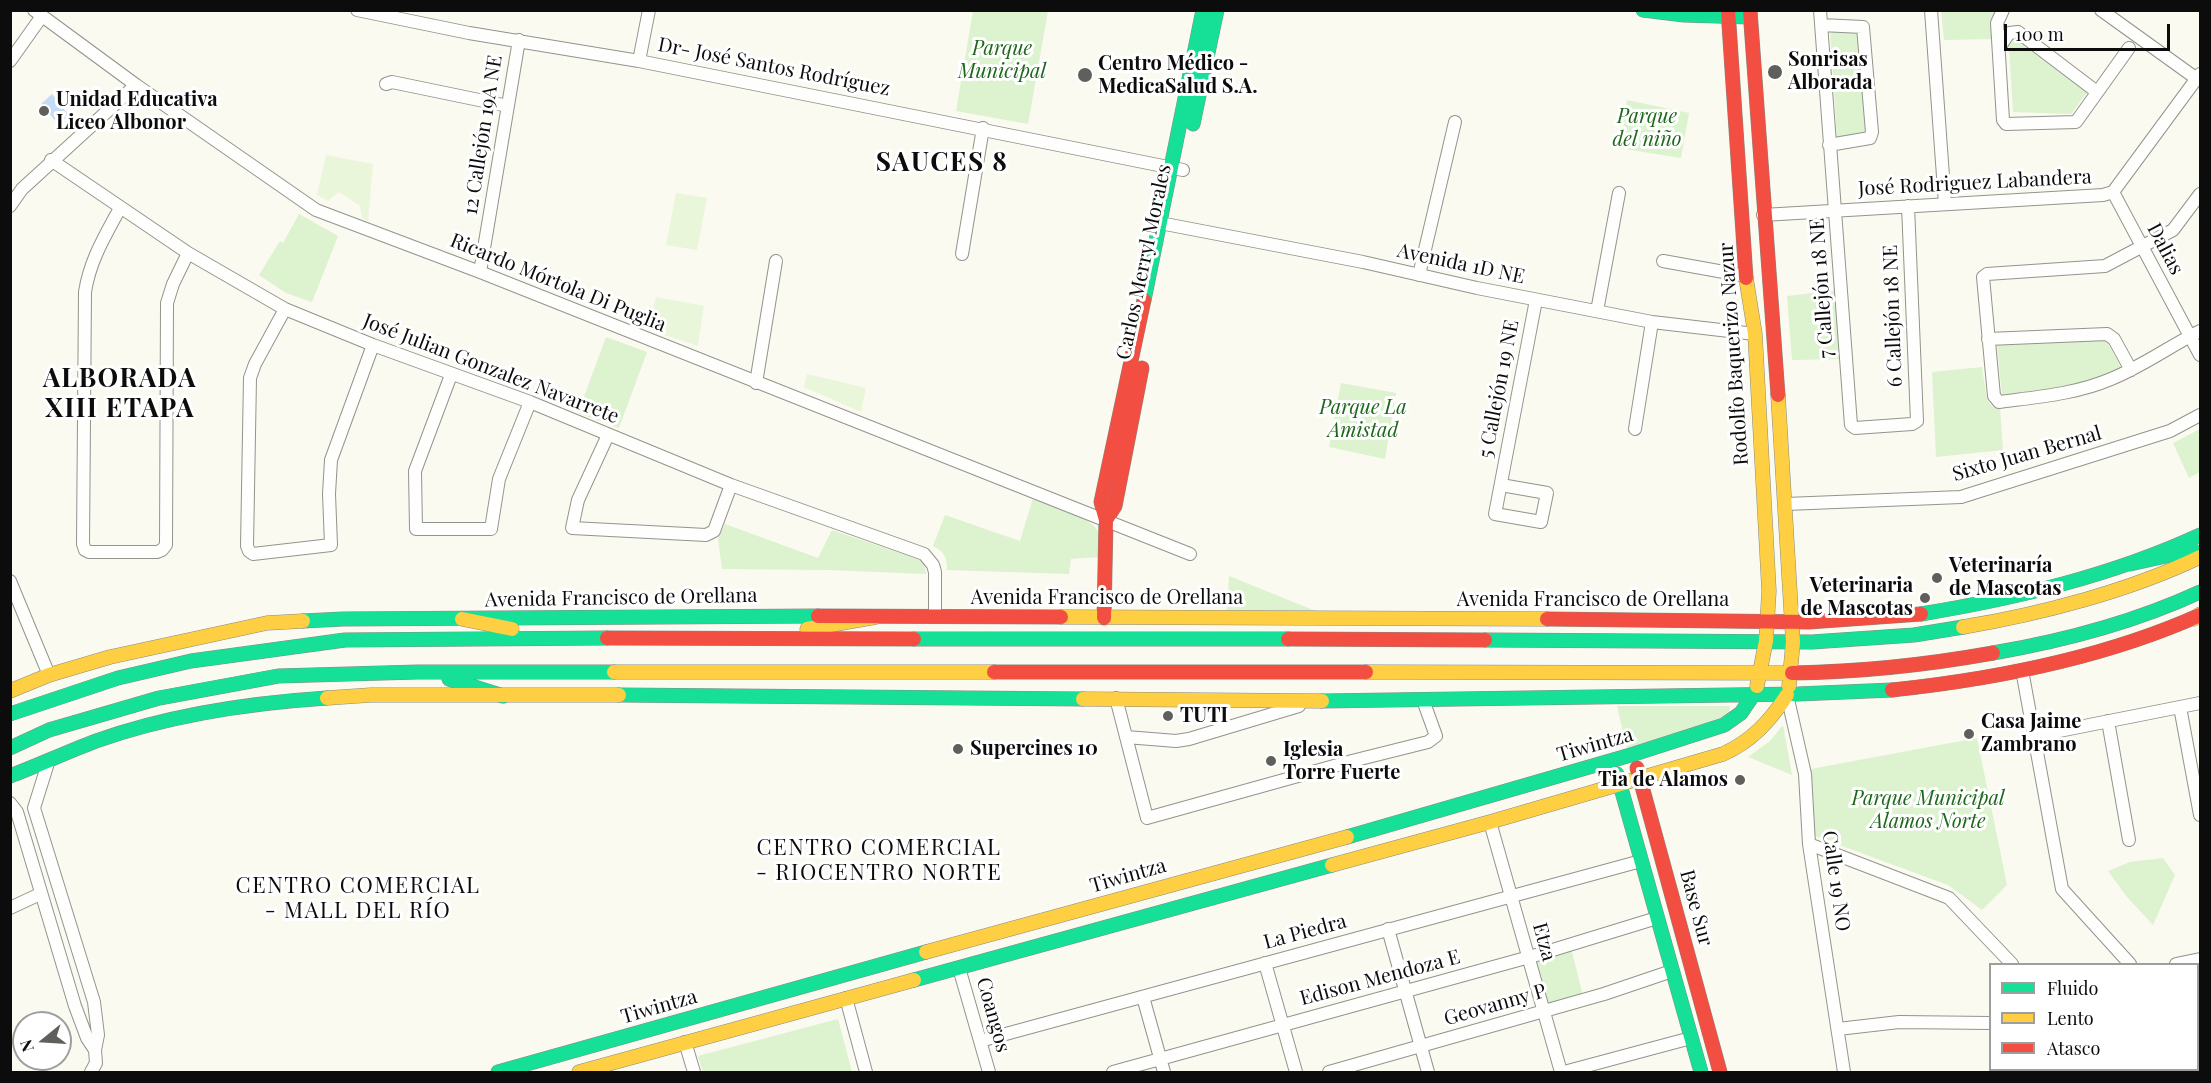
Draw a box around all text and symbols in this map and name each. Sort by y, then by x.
scale bar [2007,12,2174,50]
text: 100 m [2015,22,2064,46]
street label: Dr- José Santos Rodríguez [656,33,892,101]
park label: Parque Municipal [958,37,1046,84]
place label: Sonrisas Alborada [1788,48,1873,95]
place label: Centro Médico - MedicaSalud S.A. [1098,52,1258,99]
street label: 12 Callejón 19A NE [458,53,508,217]
marker: Sonrisas Alborada [1766,63,1784,81]
marker: Centro Médico - MedicaSalud S.A. [1076,66,1094,84]
place label: Unidad Educativa Liceo Albonor [56,88,217,135]
marker: Unidad Educativa Liceo Albonor [37,104,51,118]
park label: Parque del niño [1612,105,1682,152]
district label: SAUCES 8 [876,147,1008,179]
street label: Carlos Merryl Morales [1112,162,1176,362]
street label: José Rodriguez Labandera [1858,165,2092,201]
street label: 7 Callejón 18 NE [1805,217,1839,359]
street label: Dalias [2142,219,2188,279]
street label: Ricardo Mórtola Di Puglia [447,229,669,337]
street label: Avenida 1D NE [1395,239,1527,289]
street label: Rodolfo Baquerizo Nazur [1714,242,1754,466]
street label: 6 Callejón 18 NE [1879,244,1907,388]
street label: José Julian Gonzalez Navarrete [360,309,622,429]
street label: 5 Callejón 19 NE [1474,318,1524,460]
district label: ALBORADA XIII ETAPA [43,363,197,424]
park label: Parque La Amistad [1319,396,1407,443]
street label: Sixto Juan Bernal [1950,421,2104,487]
place label: Veterinaría de Mascotas [1949,554,2062,601]
marker: Veterinaría de Mascotas [1930,571,1944,585]
place label: Veterinaria de Mascotas [1800,574,1913,621]
street label: Avenida Francisco de Orellana [485,584,757,612]
street label: Avenida Francisco de Orellana [971,586,1243,610]
street label: Avenida Francisco de Orellana [1457,588,1729,612]
marker: Veterinaria de Mascotas [1918,591,1932,605]
place label: TUTI [1180,704,1228,728]
marker: TUTI [1161,709,1175,723]
place label: Casa Jaime Zambrano [1981,710,2081,757]
street label: Tiwintza [1554,723,1636,767]
marker: Casa Jaime Zambrano [1962,727,1976,741]
place label: Supercines 10 [970,737,1098,761]
place label: Iglesia Torre Fuerte [1283,738,1400,785]
marker: Supercines 10 [951,742,965,756]
marker: Iglesia Torre Fuerte [1264,754,1278,768]
place label: Tia de Alamos [1598,768,1728,792]
marker: Tia de Alamos [1733,773,1747,787]
park label: Parque Municipal Alamos Norte [1851,787,2005,834]
street label: Calle 19 NO [1817,829,1855,933]
district label: CENTRO COMERCIAL - RIOCENTRO NORTE [756,835,1002,886]
street label: Tiwintza [1087,854,1169,898]
street label: Base Sur [1674,867,1718,949]
district label: CENTRO COMERCIAL - MALL DEL RÍO [236,873,480,924]
street label: La Piedra [1261,909,1349,955]
street label: Etza [1527,920,1561,964]
street label: Edison Mendoza E [1297,945,1463,1011]
legend [1989,963,2199,1071]
street label: Coangos [971,975,1015,1055]
text: Fluido [2047,976,2098,1000]
street label: Geovanny P [1441,979,1549,1031]
street label: Tiwintza [618,985,700,1029]
text: Lento [2047,1006,2094,1030]
north arrow [12,1011,72,1071]
text: Atasco [2047,1036,2100,1060]
text: N [15,1037,38,1055]

